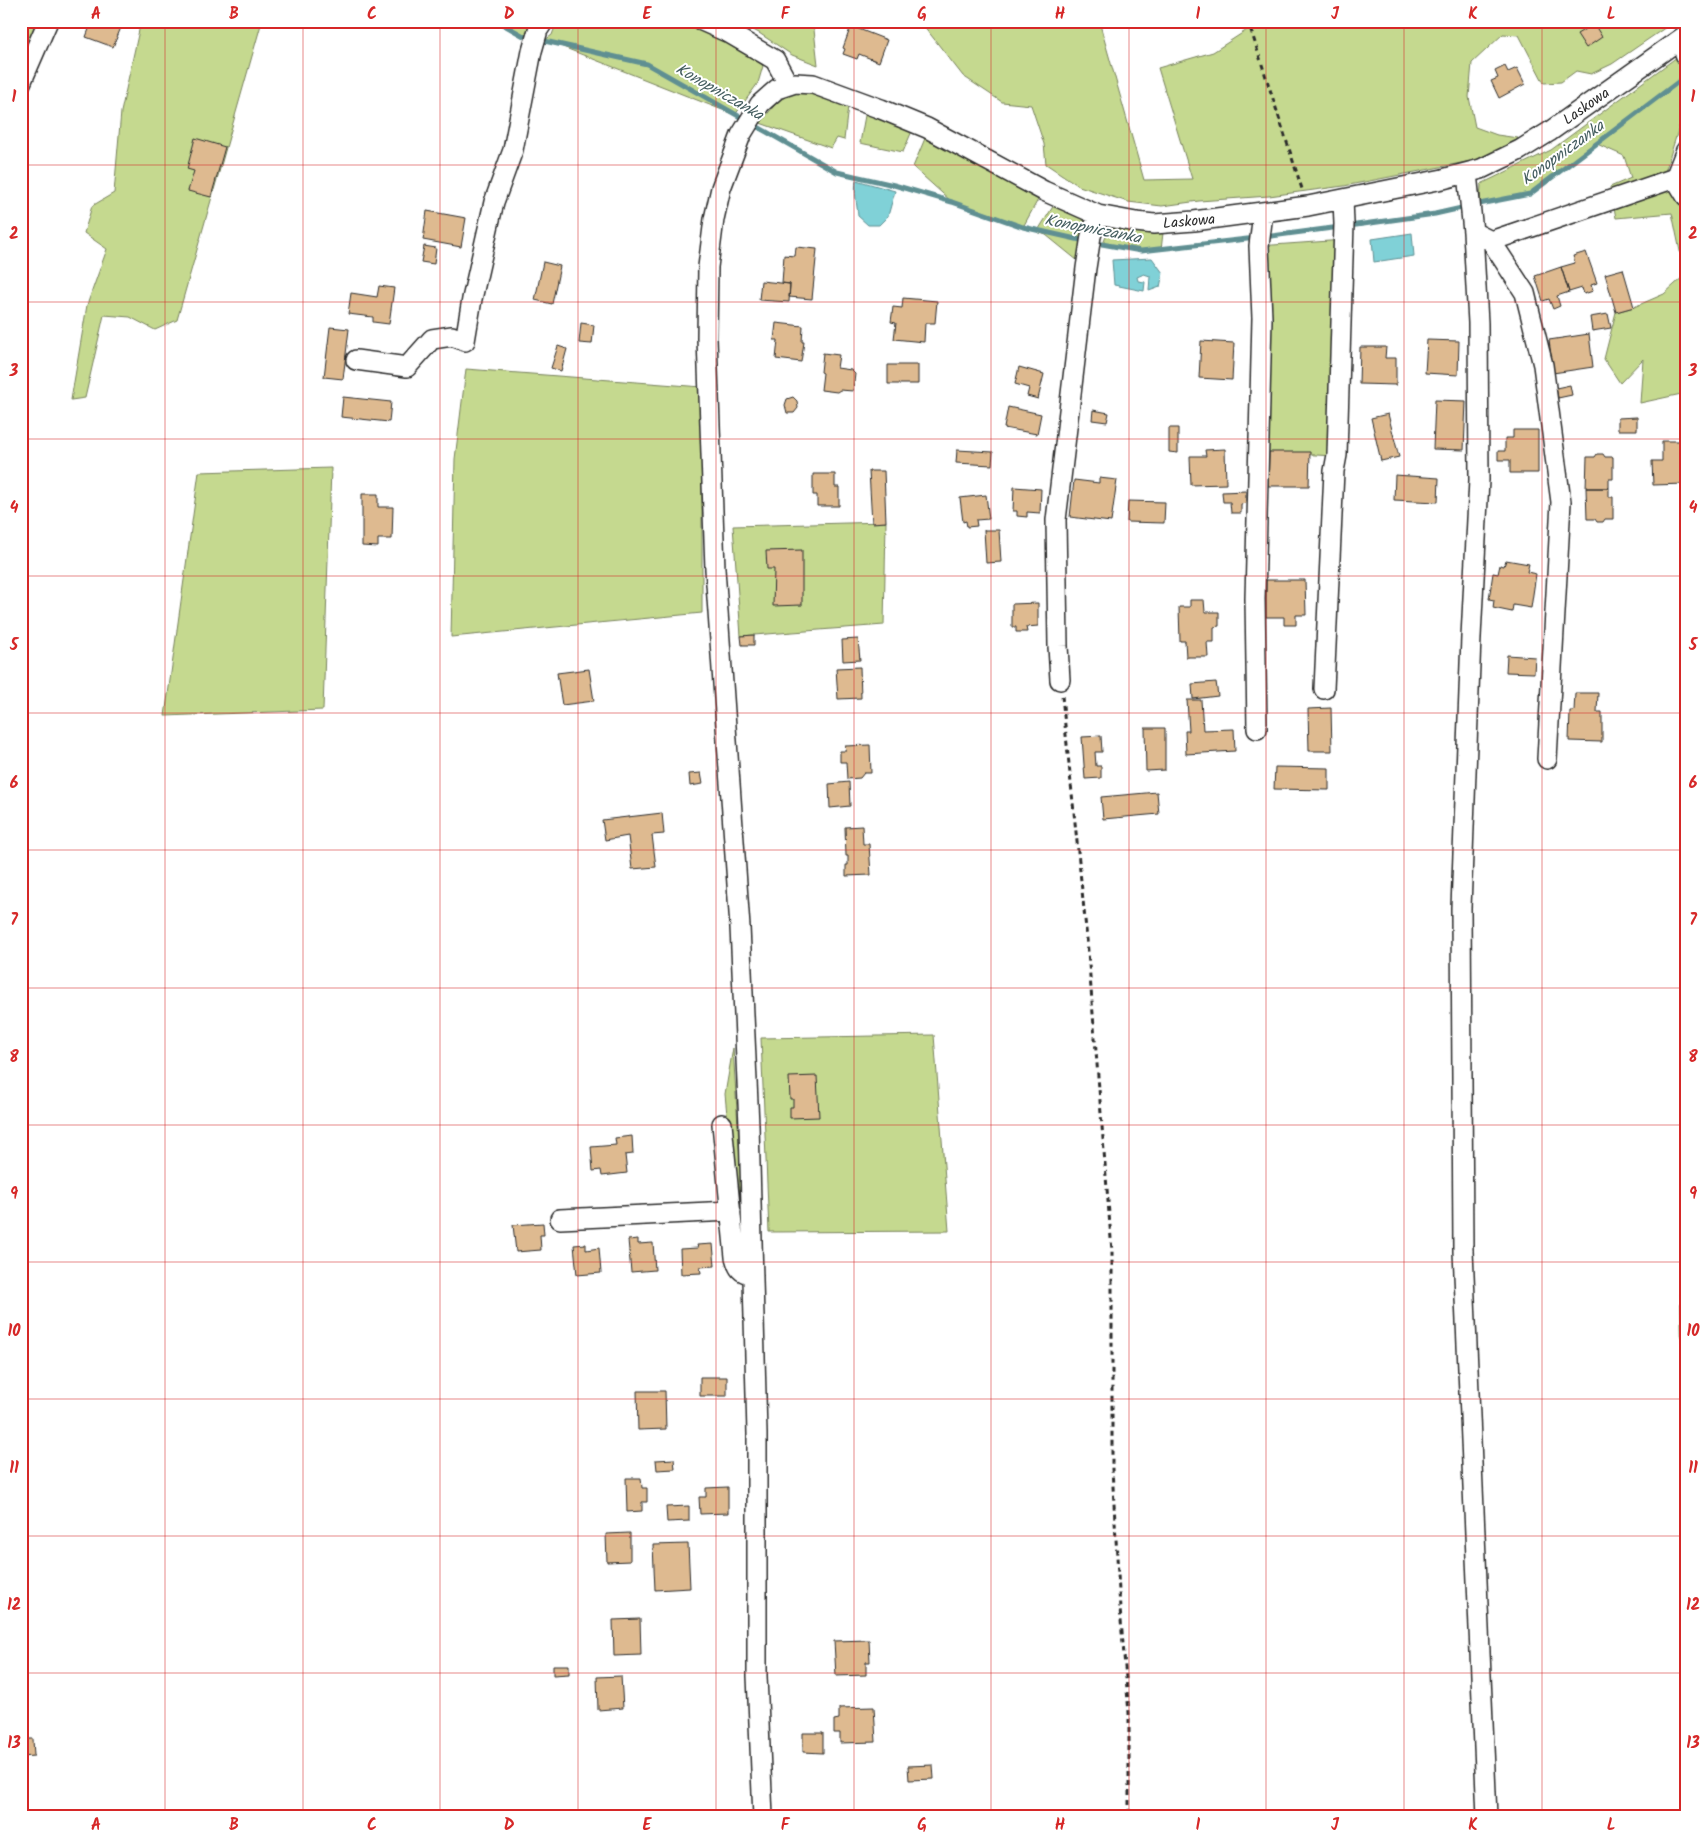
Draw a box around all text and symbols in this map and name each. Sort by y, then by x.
text: A [91,2,101,27]
text: B [229,2,239,27]
text: C [367,2,377,27]
text: D [504,2,515,27]
text: E [643,2,653,27]
text: F [781,2,791,27]
text: G [917,2,927,27]
text: H [1055,2,1065,27]
text: I [1196,2,1201,27]
text: J [1331,2,1340,27]
text: K [1468,2,1478,27]
text: L [1607,2,1615,27]
water label: Konopniczanka [671,57,769,128]
street label: Laskowa [1558,82,1615,132]
text: 1 [12,85,17,110]
text: 1 [1691,85,1696,110]
water label: Konopniczanka [1516,114,1611,192]
water label: Konopniczanka [1042,208,1144,251]
street label: Laskowa [1162,208,1216,236]
text: 2 [9,222,19,247]
text: 2 [1688,222,1698,247]
text: 3 [9,359,19,384]
text: 3 [1688,359,1698,384]
text: 4 [10,496,19,521]
text: 4 [1689,496,1698,521]
text: 5 [9,633,20,658]
text: 5 [1688,633,1699,658]
text: 6 [10,771,19,796]
text: 6 [1689,771,1698,796]
text: 7 [10,908,18,933]
text: 7 [1689,908,1697,933]
text: 8 [9,1045,19,1070]
text: 8 [1688,1045,1698,1070]
text: 9 [10,1182,18,1207]
text: 9 [1689,1182,1697,1207]
text: 10 [7,1319,21,1344]
text: 10 [1686,1319,1700,1344]
text: 11 [9,1456,19,1481]
text: 11 [1688,1456,1698,1481]
text: 12 [7,1593,21,1618]
text: 12 [1686,1593,1700,1618]
text: 13 [7,1731,21,1756]
text: 13 [1686,1731,1700,1756]
text: A [91,1813,101,1838]
text: B [229,1813,239,1838]
text: C [367,1813,377,1838]
text: D [504,1813,515,1838]
text: E [643,1813,653,1838]
text: F [781,1813,791,1838]
text: G [917,1813,927,1838]
text: H [1055,1813,1065,1838]
text: I [1196,1813,1201,1838]
text: J [1331,1813,1340,1838]
text: K [1468,1813,1478,1838]
text: L [1607,1813,1615,1838]

